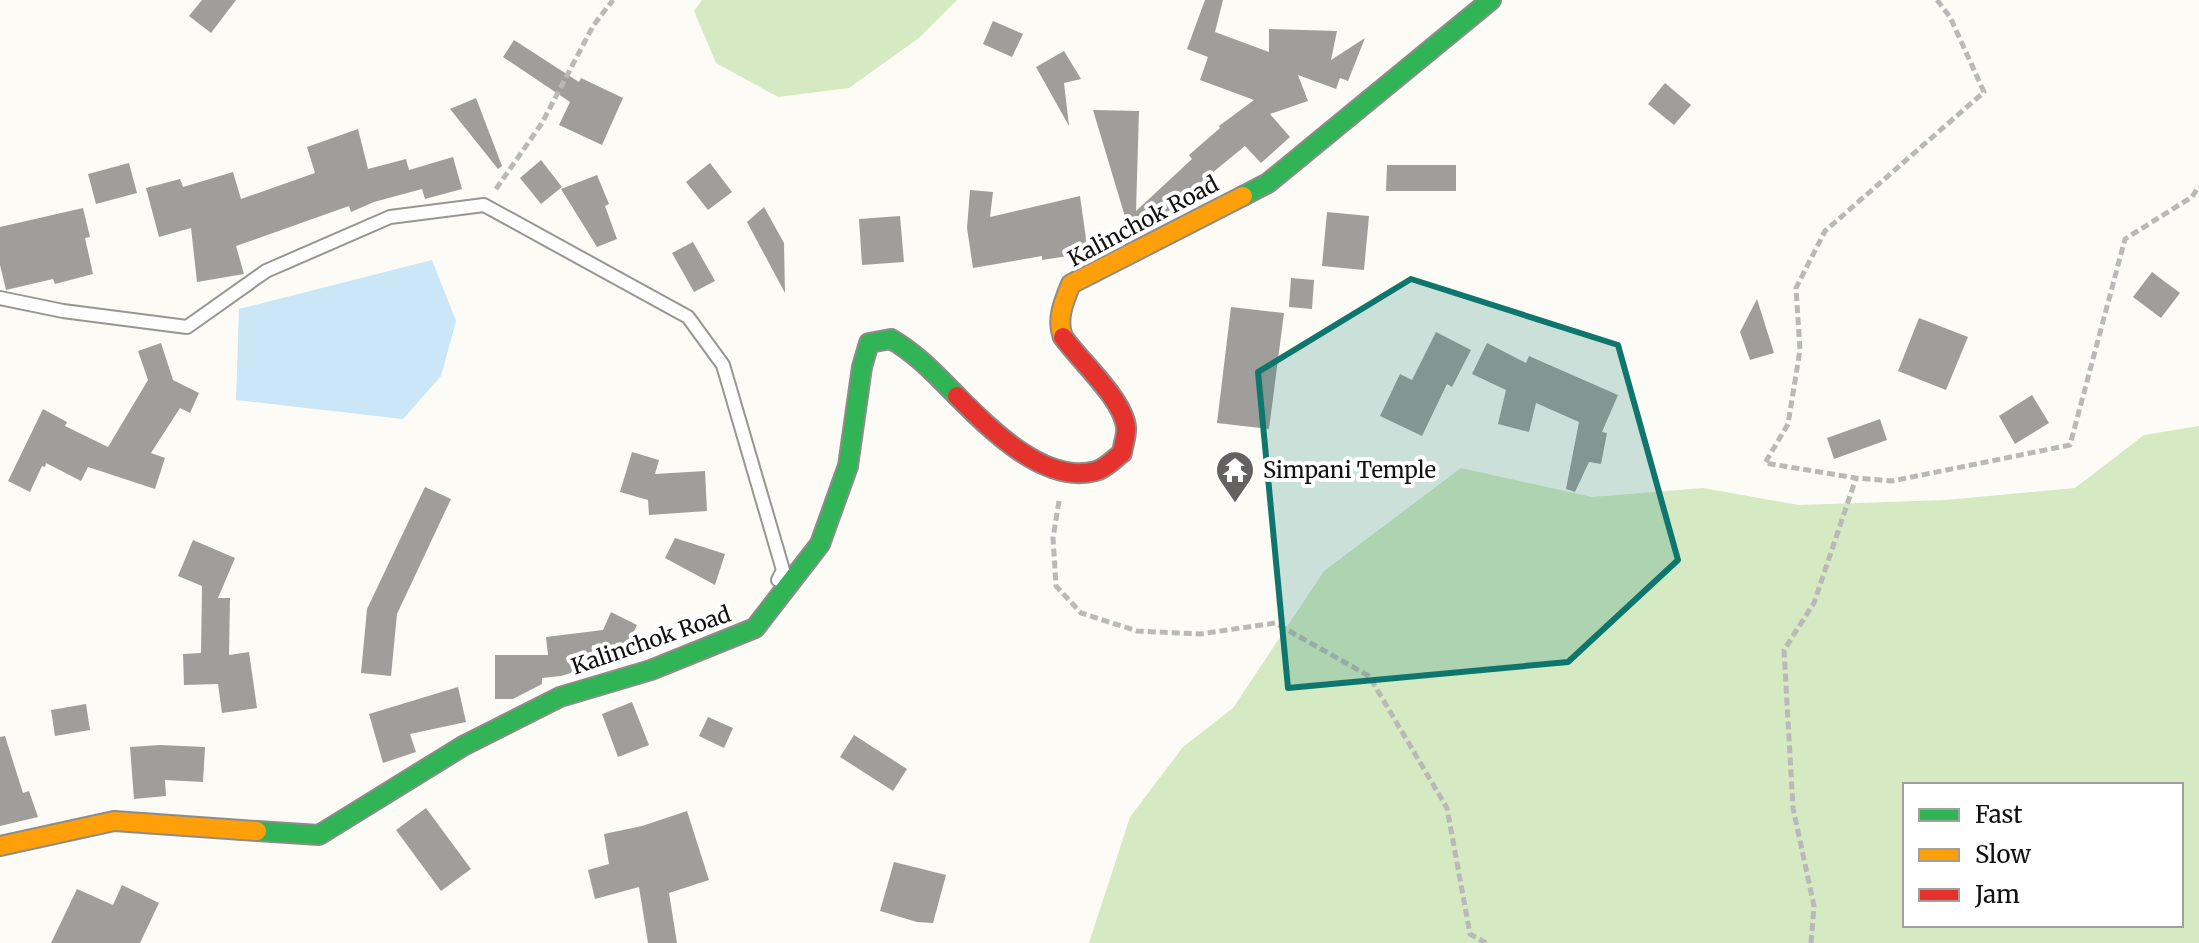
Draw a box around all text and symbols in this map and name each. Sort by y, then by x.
street label: Kalinchok Road [1063,170,1223,272]
temple icon: Simpani Temple [1214,449,1256,504]
place label: Simpani Temple [1263,456,1436,484]
street label: Kalinchok Road [568,600,734,680]
legend [1903,783,2183,927]
text: Fast [1975,799,2023,830]
text: Slow [1975,839,2031,870]
text: Jam [1974,879,2020,910]

